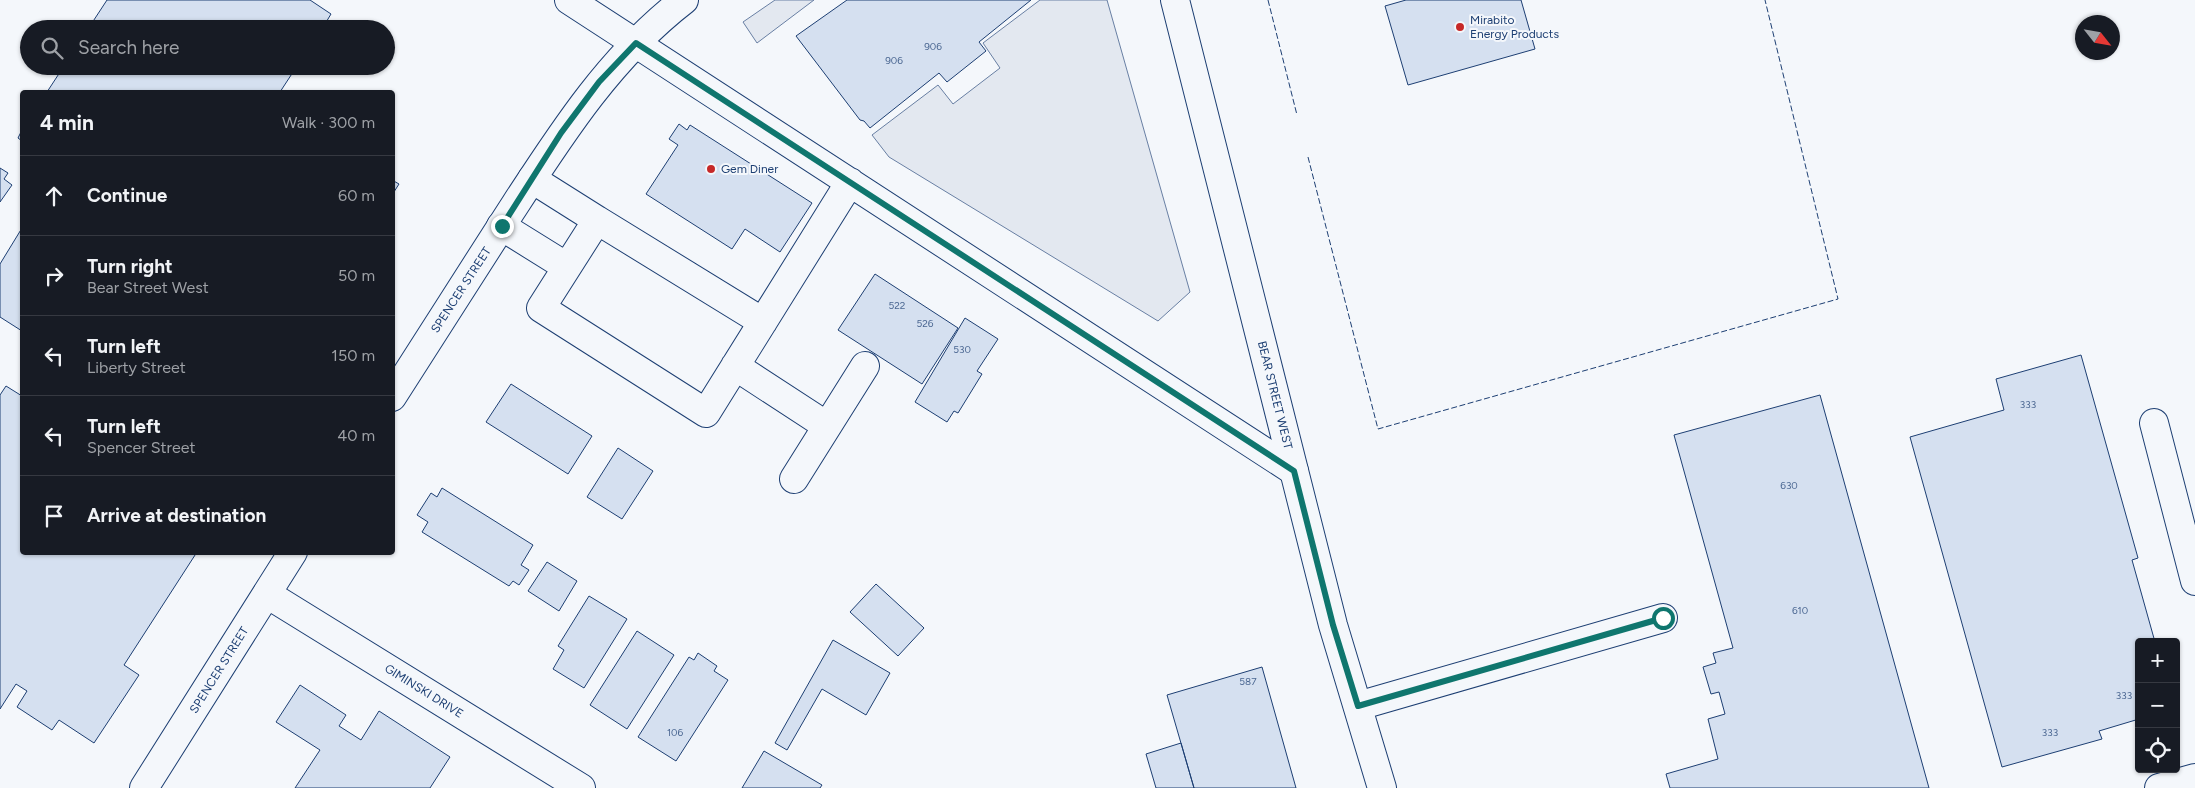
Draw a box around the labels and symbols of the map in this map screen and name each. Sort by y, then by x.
place label: Mirabito Energy Products [1470,13,1559,41]
north arrow [2075,15,2120,60]
marker: Mirabito Energy Products [1454,21,1466,33]
house number: 906 [924,40,942,53]
house number: 906 [885,54,903,67]
place label: Gem Diner [721,162,778,176]
marker: Gem Diner [705,163,717,175]
route end [491,215,514,238]
street label: SPENCER STREET [428,244,494,335]
house number: 522 [889,299,905,312]
house number: 526 [917,317,934,330]
street label: BEAR STREET WEST [1255,339,1295,451]
house number: 530 [953,343,971,356]
house number: 333 [2020,398,2036,411]
house number: 630 [1780,479,1798,492]
house number: 610 [1792,604,1808,617]
route start [1652,607,1675,630]
street label: SPENCER STREET [187,624,251,716]
street label: GIMINSKI DRIVE [382,661,466,721]
house number: 587 [1239,675,1257,688]
house number: 333 [2116,689,2132,702]
house number: 106 [667,726,683,739]
house number: 333 [2042,726,2058,739]

